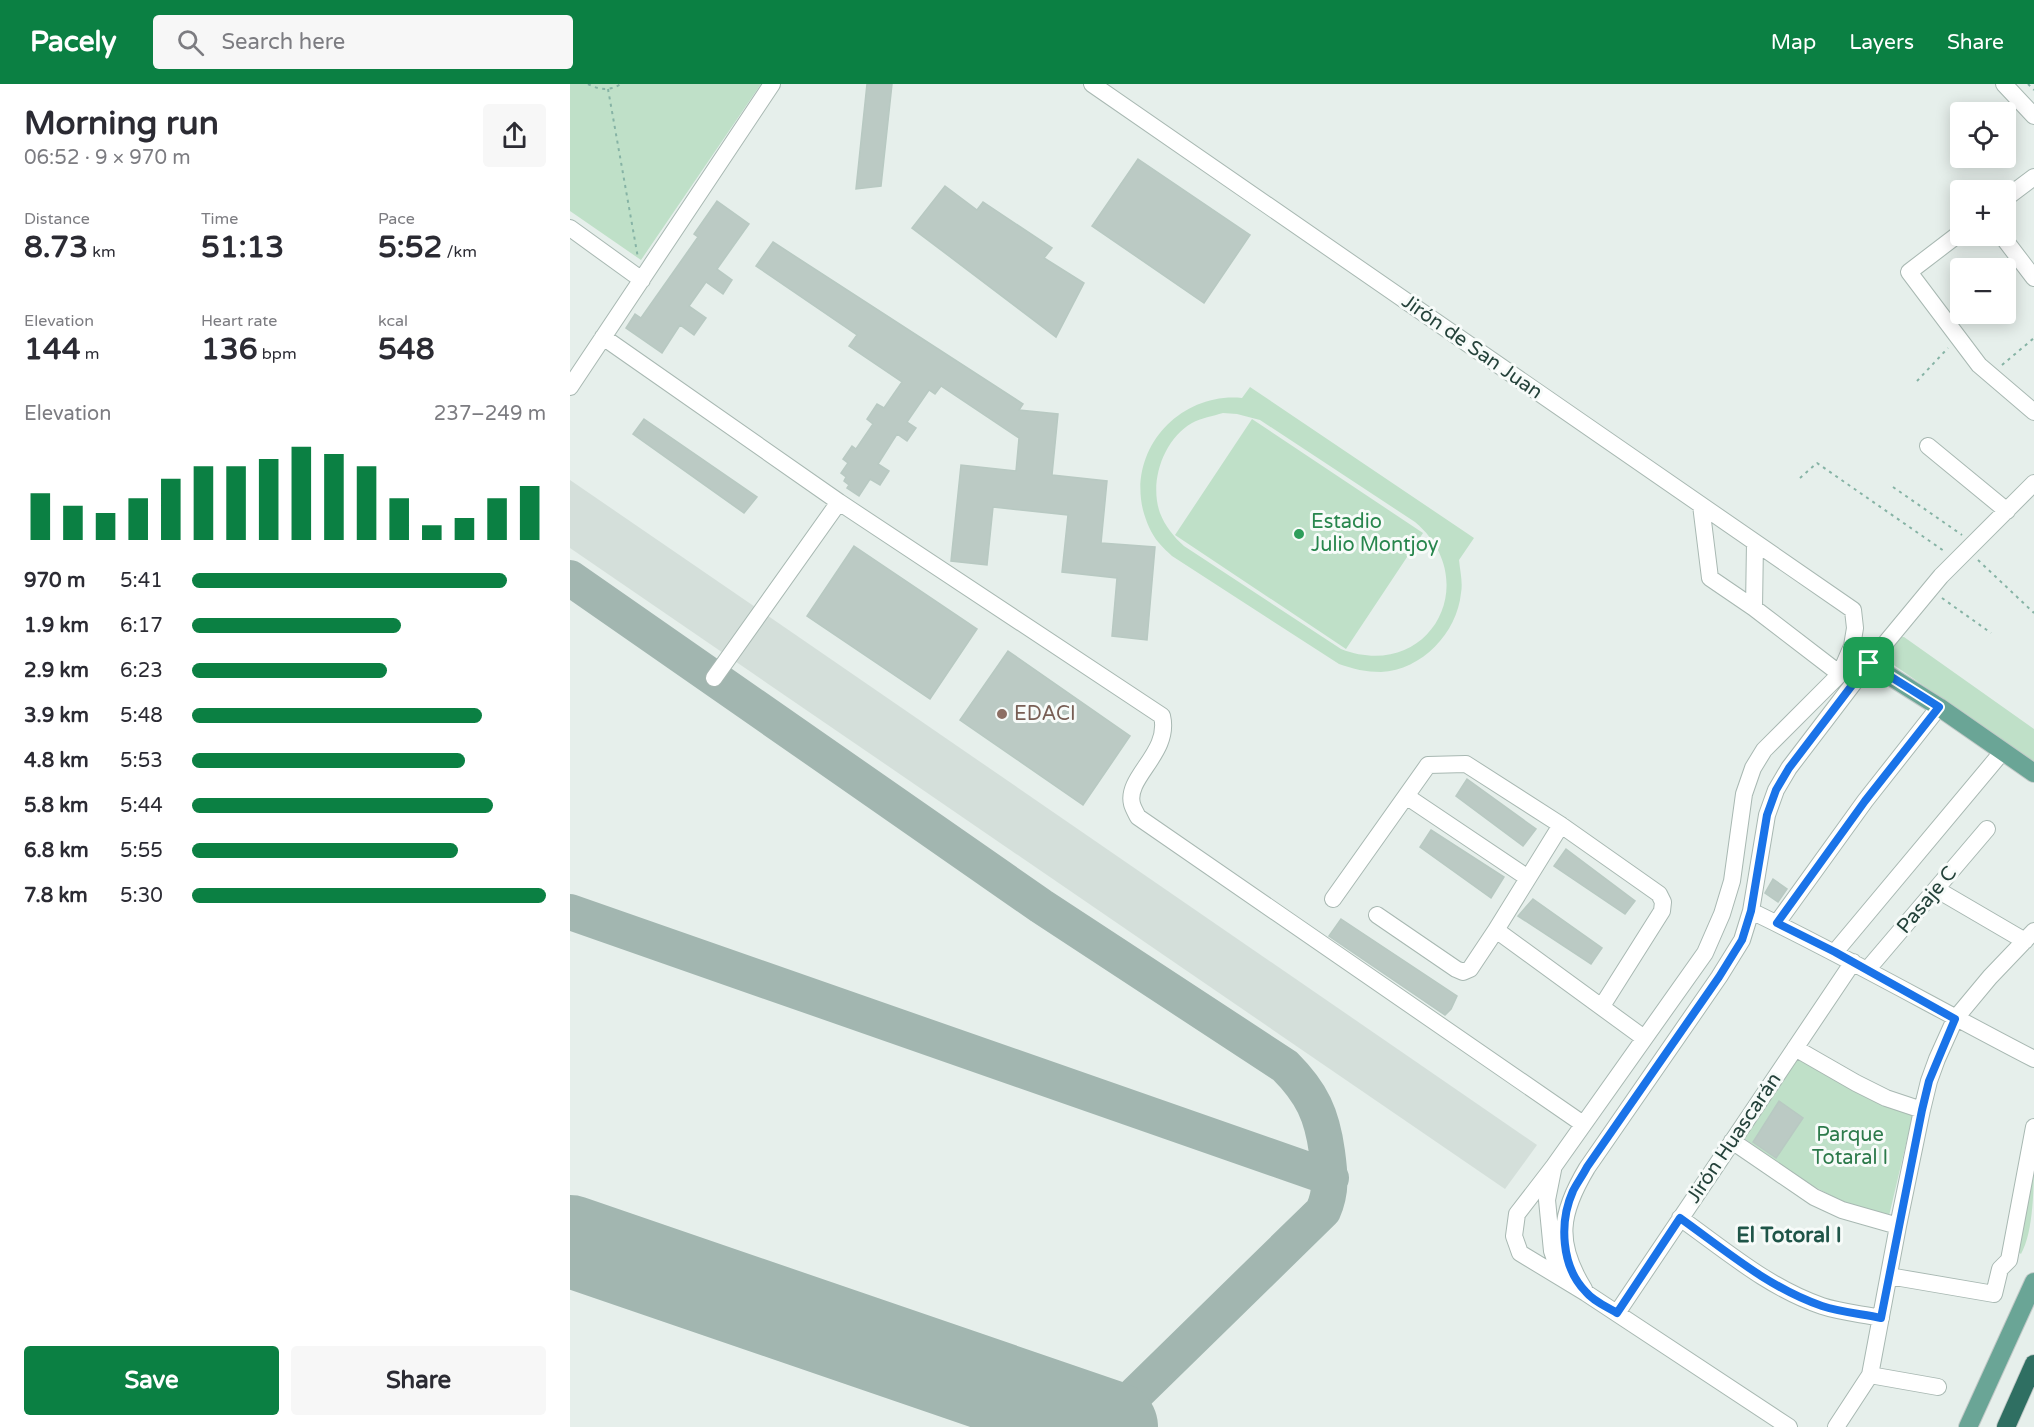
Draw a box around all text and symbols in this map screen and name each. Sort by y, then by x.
search box [153,15,573,69]
text: Pacely [30,25,117,59]
icon: search [174,26,207,59]
text: Search here [222,29,345,55]
text: Map [1771,30,1816,55]
text: Layers [1849,30,1914,55]
text: Share [1947,30,2004,55]
map controls [1950,102,2016,324]
button: locate [1950,102,2016,168]
text: Morning run [24,104,219,143]
button: share [483,104,546,167]
text: 06:52 · 9 × 970 m [24,146,191,170]
button: + [1950,180,2016,246]
text: Distance [24,209,90,229]
text: Time [201,209,238,229]
text: Pace [378,209,415,229]
text: 8.73 [24,229,88,266]
text: 51:13 [201,229,284,266]
text: 5:52 [378,229,442,266]
text: km [88,242,116,262]
text: /km [442,242,477,262]
button: − [1950,258,2016,324]
street label: Jirón de San Juan [1397,290,1547,404]
text: Elevation [24,311,94,331]
text: Heart rate [201,311,277,331]
text: kcal [378,311,408,331]
text: 144 [24,331,81,368]
text: 136 [201,331,258,368]
text: 548 [378,331,435,368]
text: m [81,344,99,364]
text: bpm [258,344,297,364]
text: Elevation [24,402,111,426]
text: 237–249 m [434,402,546,426]
place label: Estadio Julio Montjoy [1311,510,1439,557]
marker: Estadio Julio Montjoy [1292,527,1306,541]
text: 970 m [24,569,85,593]
text: 5:41 [120,569,163,593]
text: 1.9 km [24,614,89,638]
text: 6:17 [120,614,163,638]
pin [1843,637,1894,688]
icon: arrive [1852,646,1885,679]
text: 2.9 km [24,659,89,683]
text: 6:23 [120,659,163,683]
place label: EDACI [1014,702,1076,726]
text: 3.9 km [24,704,89,728]
text: 5:48 [120,704,163,728]
marker: EDACI [995,707,1009,721]
text: 4.8 km [24,749,89,773]
text: 5:53 [120,749,163,773]
text: 5.8 km [24,794,88,818]
text: 5:44 [120,794,163,818]
text: 6.8 km [24,839,89,863]
text: 5:55 [120,839,163,863]
street label: Pasaje C [1892,861,1962,939]
text: 7.8 km [24,884,88,908]
text: 5:30 [120,884,163,908]
street label: Jirón Huascarán [1682,1068,1786,1208]
park label: Parque Totaral I [1812,1123,1888,1170]
district label: El Totoral I [1736,1223,1842,1248]
button: Save [24,1346,279,1415]
button: Share [291,1346,546,1415]

